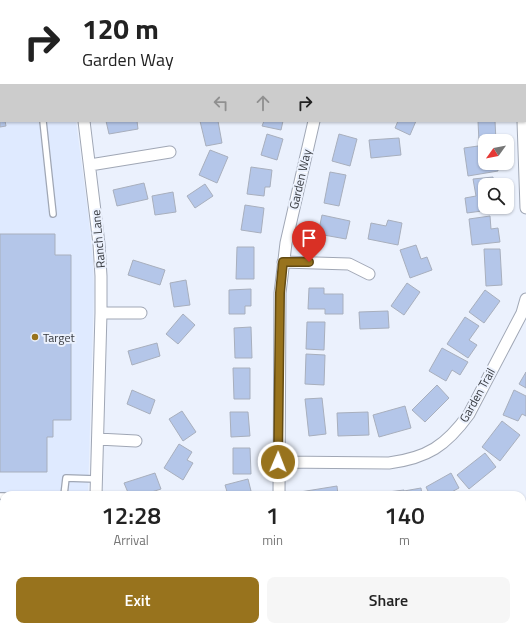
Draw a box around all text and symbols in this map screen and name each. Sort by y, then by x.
text: 120 m [82,7,159,50]
icon: right [16,16,68,68]
text: Garden Way [82,46,174,73]
icon: left [210,92,232,114]
icon: ahead [252,92,274,114]
icon: right [294,92,316,114]
north arrow [478,134,514,170]
map controls [478,134,514,214]
street label: Garden Way [284,147,316,211]
button: search [478,178,514,214]
street label: Ranch Lane [86,209,110,269]
pin [292,221,326,262]
icon: arrive [298,227,320,249]
place label: Target [43,328,76,347]
marker: Target [30,332,40,342]
street label: Garden Trail [454,364,500,426]
position arrow [257,441,299,483]
text: 12:28 [101,497,161,533]
text: 1 [266,497,279,533]
text: 140 [384,497,425,533]
text: Arrival [113,530,149,550]
text: min [262,530,283,550]
text: m [399,530,410,550]
button: Exit [16,577,259,623]
button: Share [267,577,510,623]

